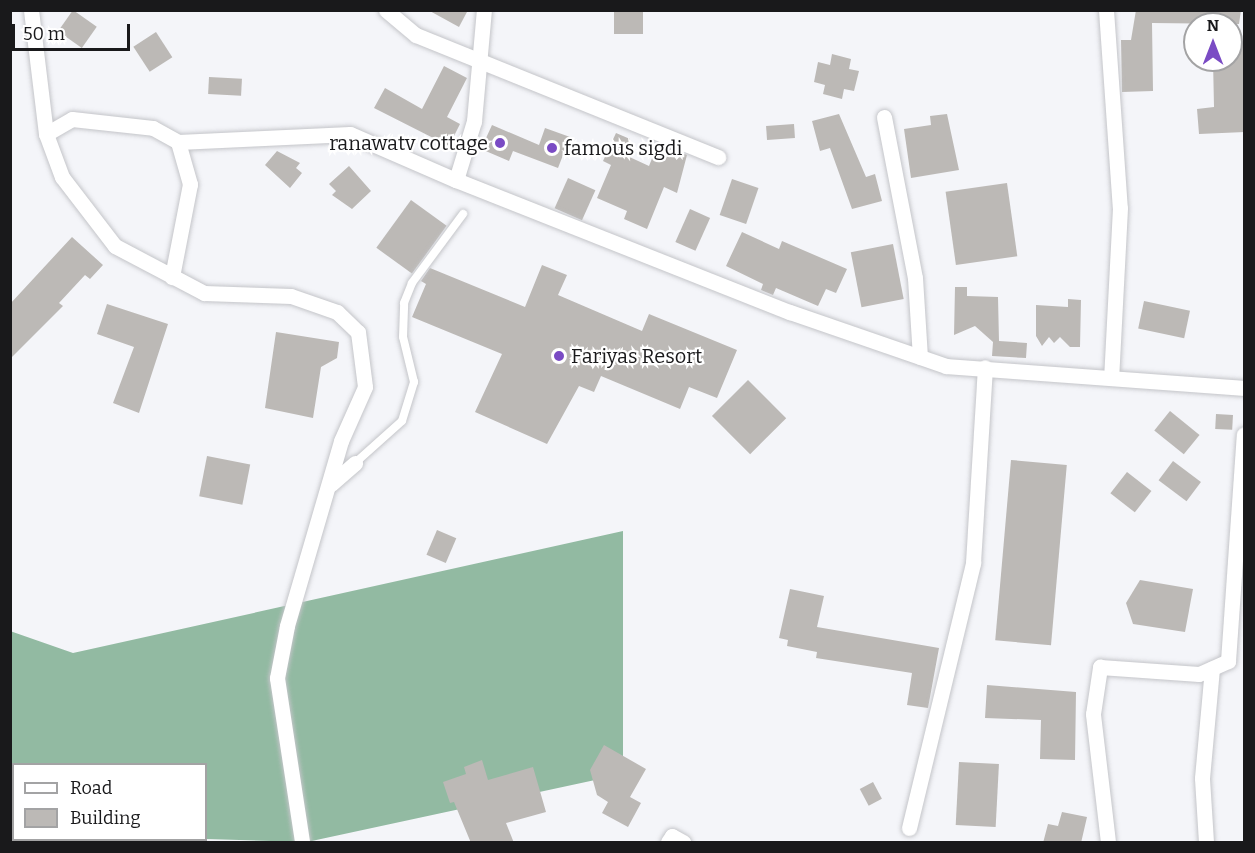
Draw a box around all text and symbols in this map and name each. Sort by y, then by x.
scale bar [15,12,134,50]
north arrow [1183,12,1243,72]
text: N [1207,16,1219,35]
text: 50 m [23,23,65,45]
place label: ranawatv cottage [329,131,488,155]
marker: ranawatv cottage [493,136,507,150]
place label: famous sigdi [564,136,683,160]
marker: famous sigdi [545,141,559,155]
place label: Fariyas Resort [571,344,702,368]
marker: Fariyas Resort [552,349,566,363]
legend [12,763,207,841]
text: Road [70,777,112,799]
text: Building [70,807,141,829]

